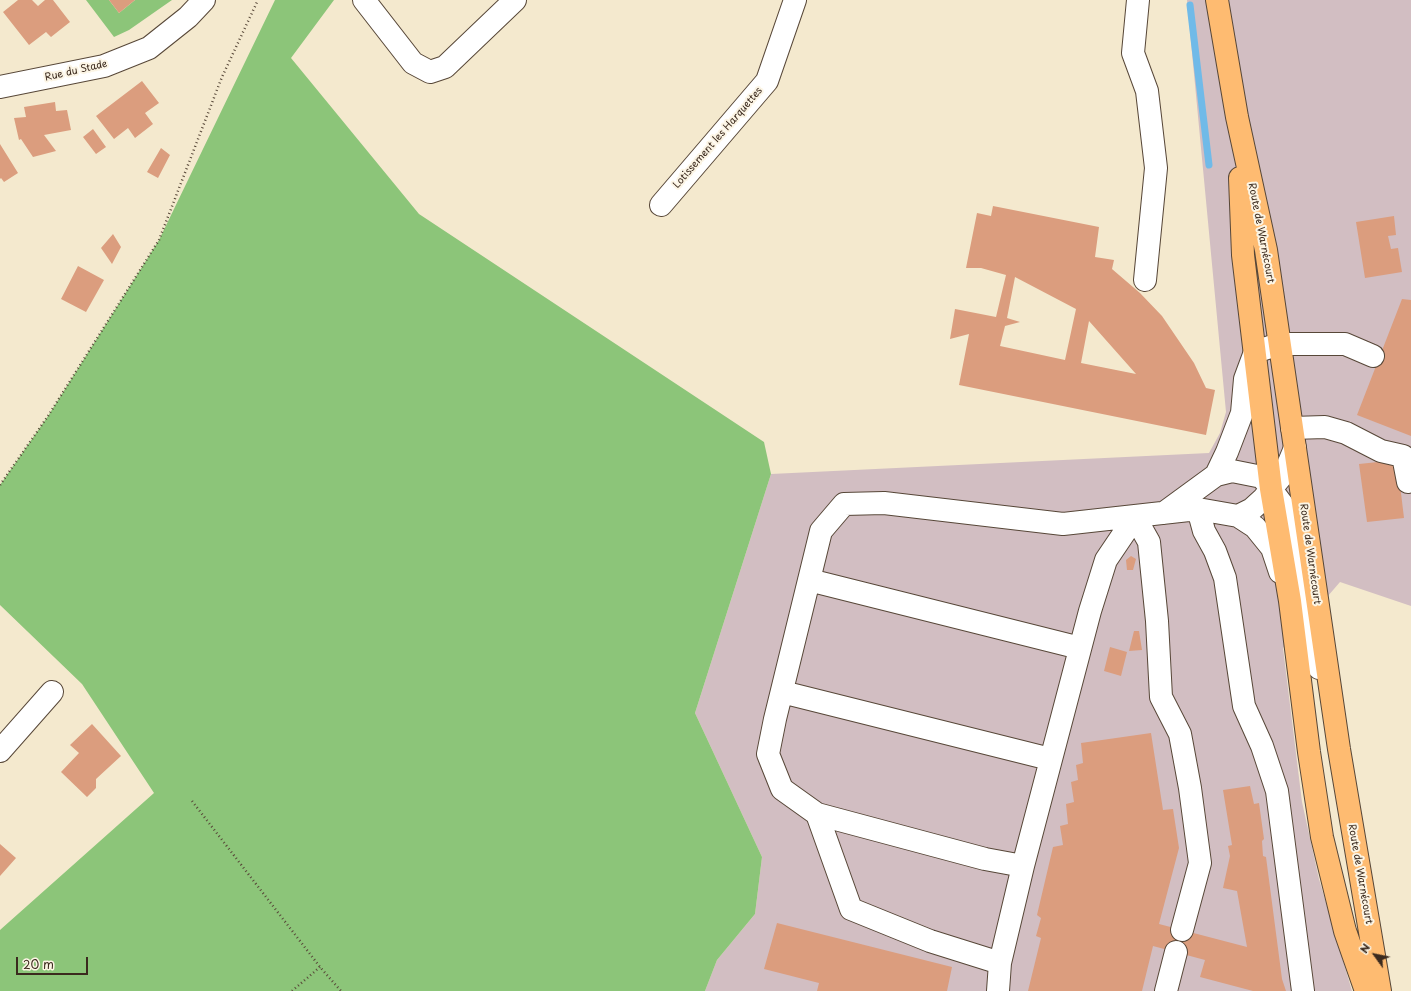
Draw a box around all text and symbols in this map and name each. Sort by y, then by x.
street label: Rue du Stade [44,58,108,84]
street label: Lotissement les Harquettes [671,85,765,191]
street label: Route de Warnécourt [1245,182,1277,284]
street label: Route de Warnécourt [1297,503,1323,605]
street label: Route de Warnécourt [1345,823,1375,925]
north arrow [1355,935,1395,975]
text: N [1355,940,1374,956]
scale bar [18,949,90,975]
text: 20 m [23,955,54,973]

